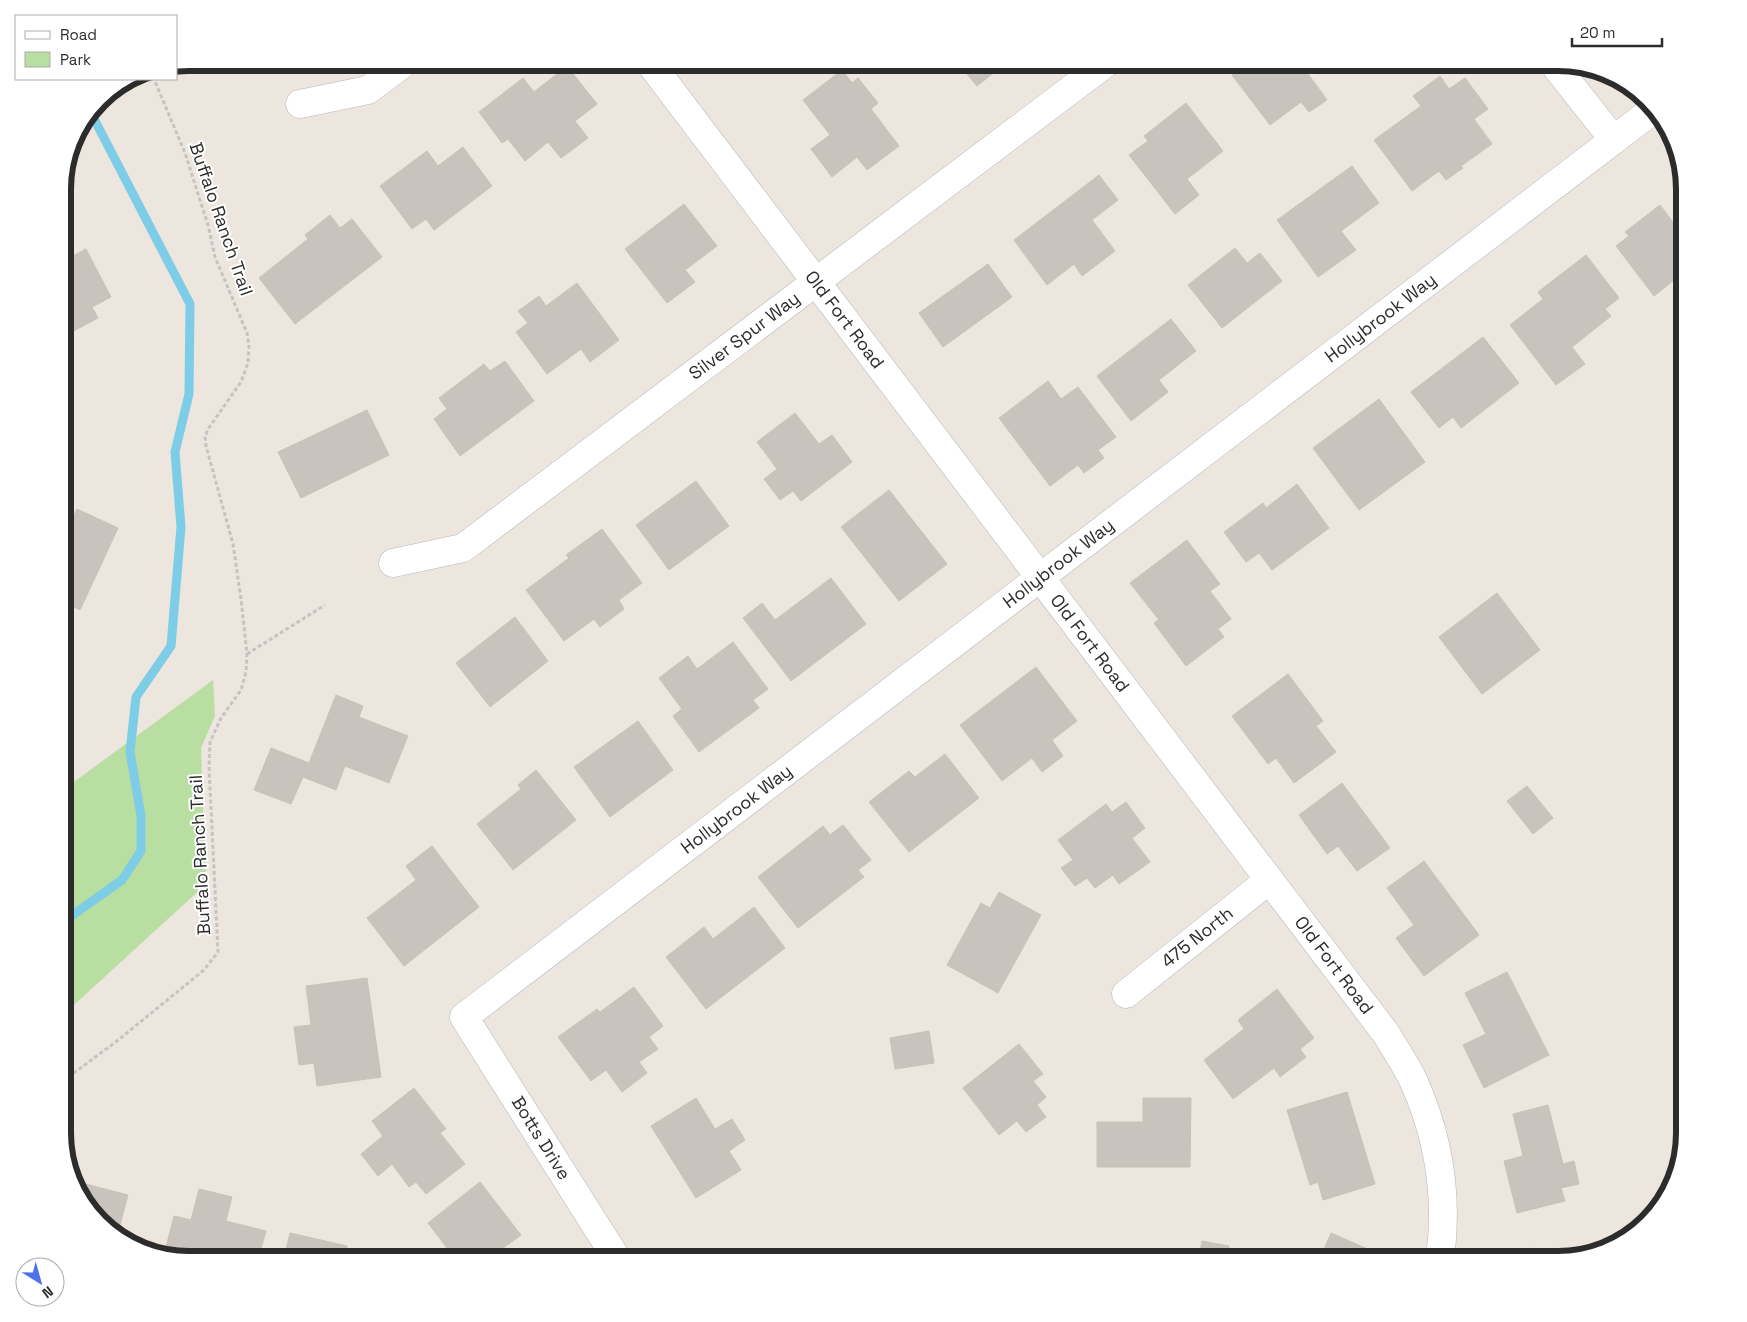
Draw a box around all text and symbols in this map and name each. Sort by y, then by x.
legend [15,15,178,80]
scale bar [1572,15,1662,47]
text: 20 m [1580,23,1615,42]
text: Road [60,25,97,44]
text: Park [60,50,91,69]
street label: Buffalo Ranch Trail [184,139,258,298]
street label: Old Fort Road [800,266,890,373]
street label: Hollybrook Way [1320,268,1440,367]
street label: Silver Spur Way [684,286,804,385]
street label: Hollybrook Way [998,513,1118,613]
street label: Old Fort Road [1046,589,1135,697]
street label: Hollybrook Way [676,759,796,859]
street label: Buffalo Ranch Trail [184,774,215,936]
street label: 475 North [1156,901,1237,973]
street label: Old Fort Road [1290,911,1379,1018]
street label: Botts Drive [507,1092,576,1184]
north arrow [15,1257,65,1307]
text: N [39,1282,57,1302]

